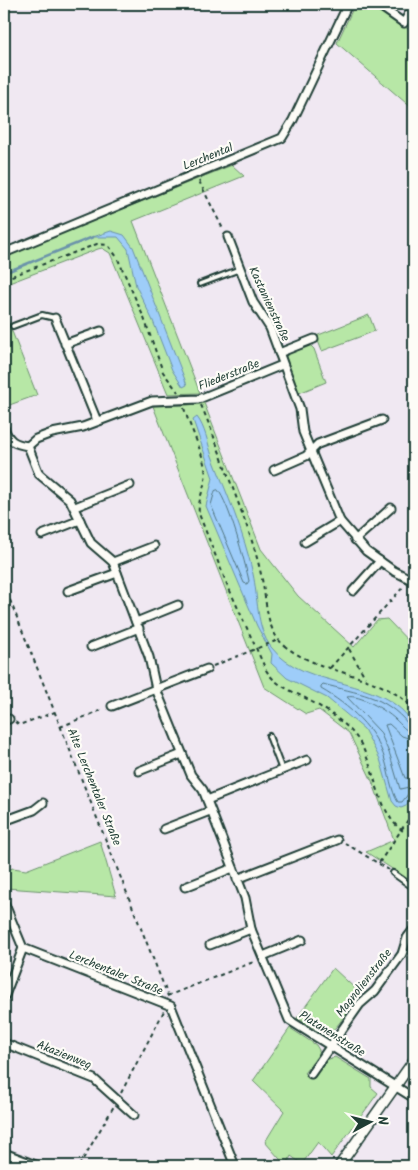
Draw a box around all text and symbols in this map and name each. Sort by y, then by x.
street label: Lerchental [180,138,236,176]
street label: Kastanienstraße [243,263,295,345]
street label: Fliederstraße [195,354,263,396]
street label: Alte Lerchentaler Straße [62,725,126,849]
street label: Magnolienstraße [331,944,397,1021]
street label: Lerchentaler Straße [66,945,166,1001]
street label: Platanenstraße [295,1006,369,1062]
street label: Akazienweg [34,1035,95,1075]
north arrow [346,1098,396,1148]
text: N [370,1115,393,1126]

